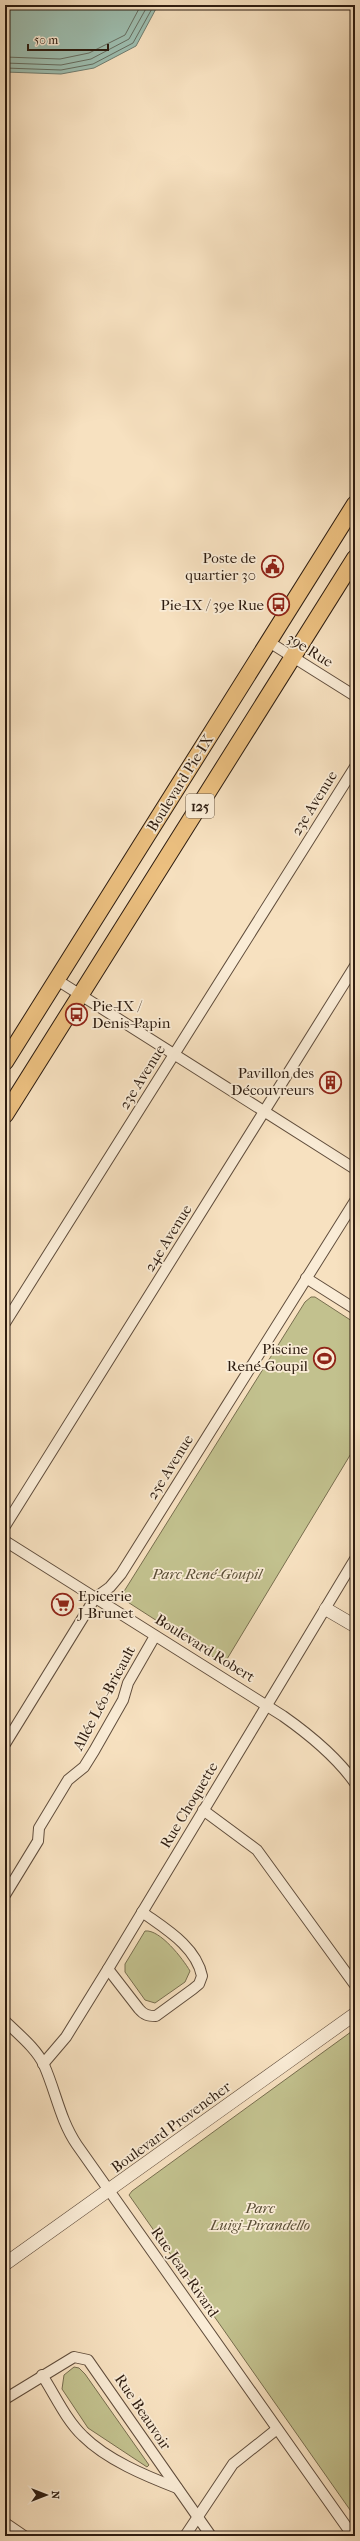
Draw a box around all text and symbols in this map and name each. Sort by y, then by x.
scale bar [28,26,108,52]
text: 50 m [34,33,58,47]
place label: Poste de quartier 30 [185,549,257,584]
public building icon: Poste de quartier 30 [259,554,285,580]
bus stop icon: Pie-IX / 39e Rue [266,592,292,618]
place label: Pie-IX / 39e Rue [161,596,265,614]
street label: 39e Rue [284,629,337,671]
street label: Boulevard Pie-IX [143,731,217,835]
street label: 23e Avenue [287,767,341,839]
road number: 125 [186,794,214,818]
place label: Pie-IX / Denis-Papin [92,997,171,1032]
bus stop icon: Pie-IX / Denis-Papin [64,1002,90,1028]
street label: 23e Avenue [115,1041,169,1113]
place label: Pavillon des Découvreurs [231,1064,314,1099]
building icon: Pavillon des Découvreurs [317,1069,343,1095]
street label: 24e Avenue [140,1201,196,1275]
place label: Piscine René-Goupil [227,1340,309,1375]
sports icon: Piscine René-Goupil [311,1345,337,1371]
street label: 25e Avenue [143,1431,197,1503]
park label: Parc René-Goupil [151,1565,264,1583]
place label: Epicerie J-Brunet [77,1587,134,1622]
supermarket icon: Epicerie J-Brunet [50,1592,76,1618]
street label: Boulevard Robert [152,1610,259,1686]
street label: Allée Léo-Bricault [68,1642,139,1754]
street label: Rue Choquette [156,1758,222,1851]
street label: Boulevard Provencher [108,2077,235,2176]
park label: Parc Luigi-Pirandello [209,2199,310,2234]
street label: Rue Jean-Rivard [147,2224,223,2321]
street label: Rue Beauvoir [111,2371,175,2454]
north arrow [26,2475,66,2515]
text: N [49,2491,62,2500]

